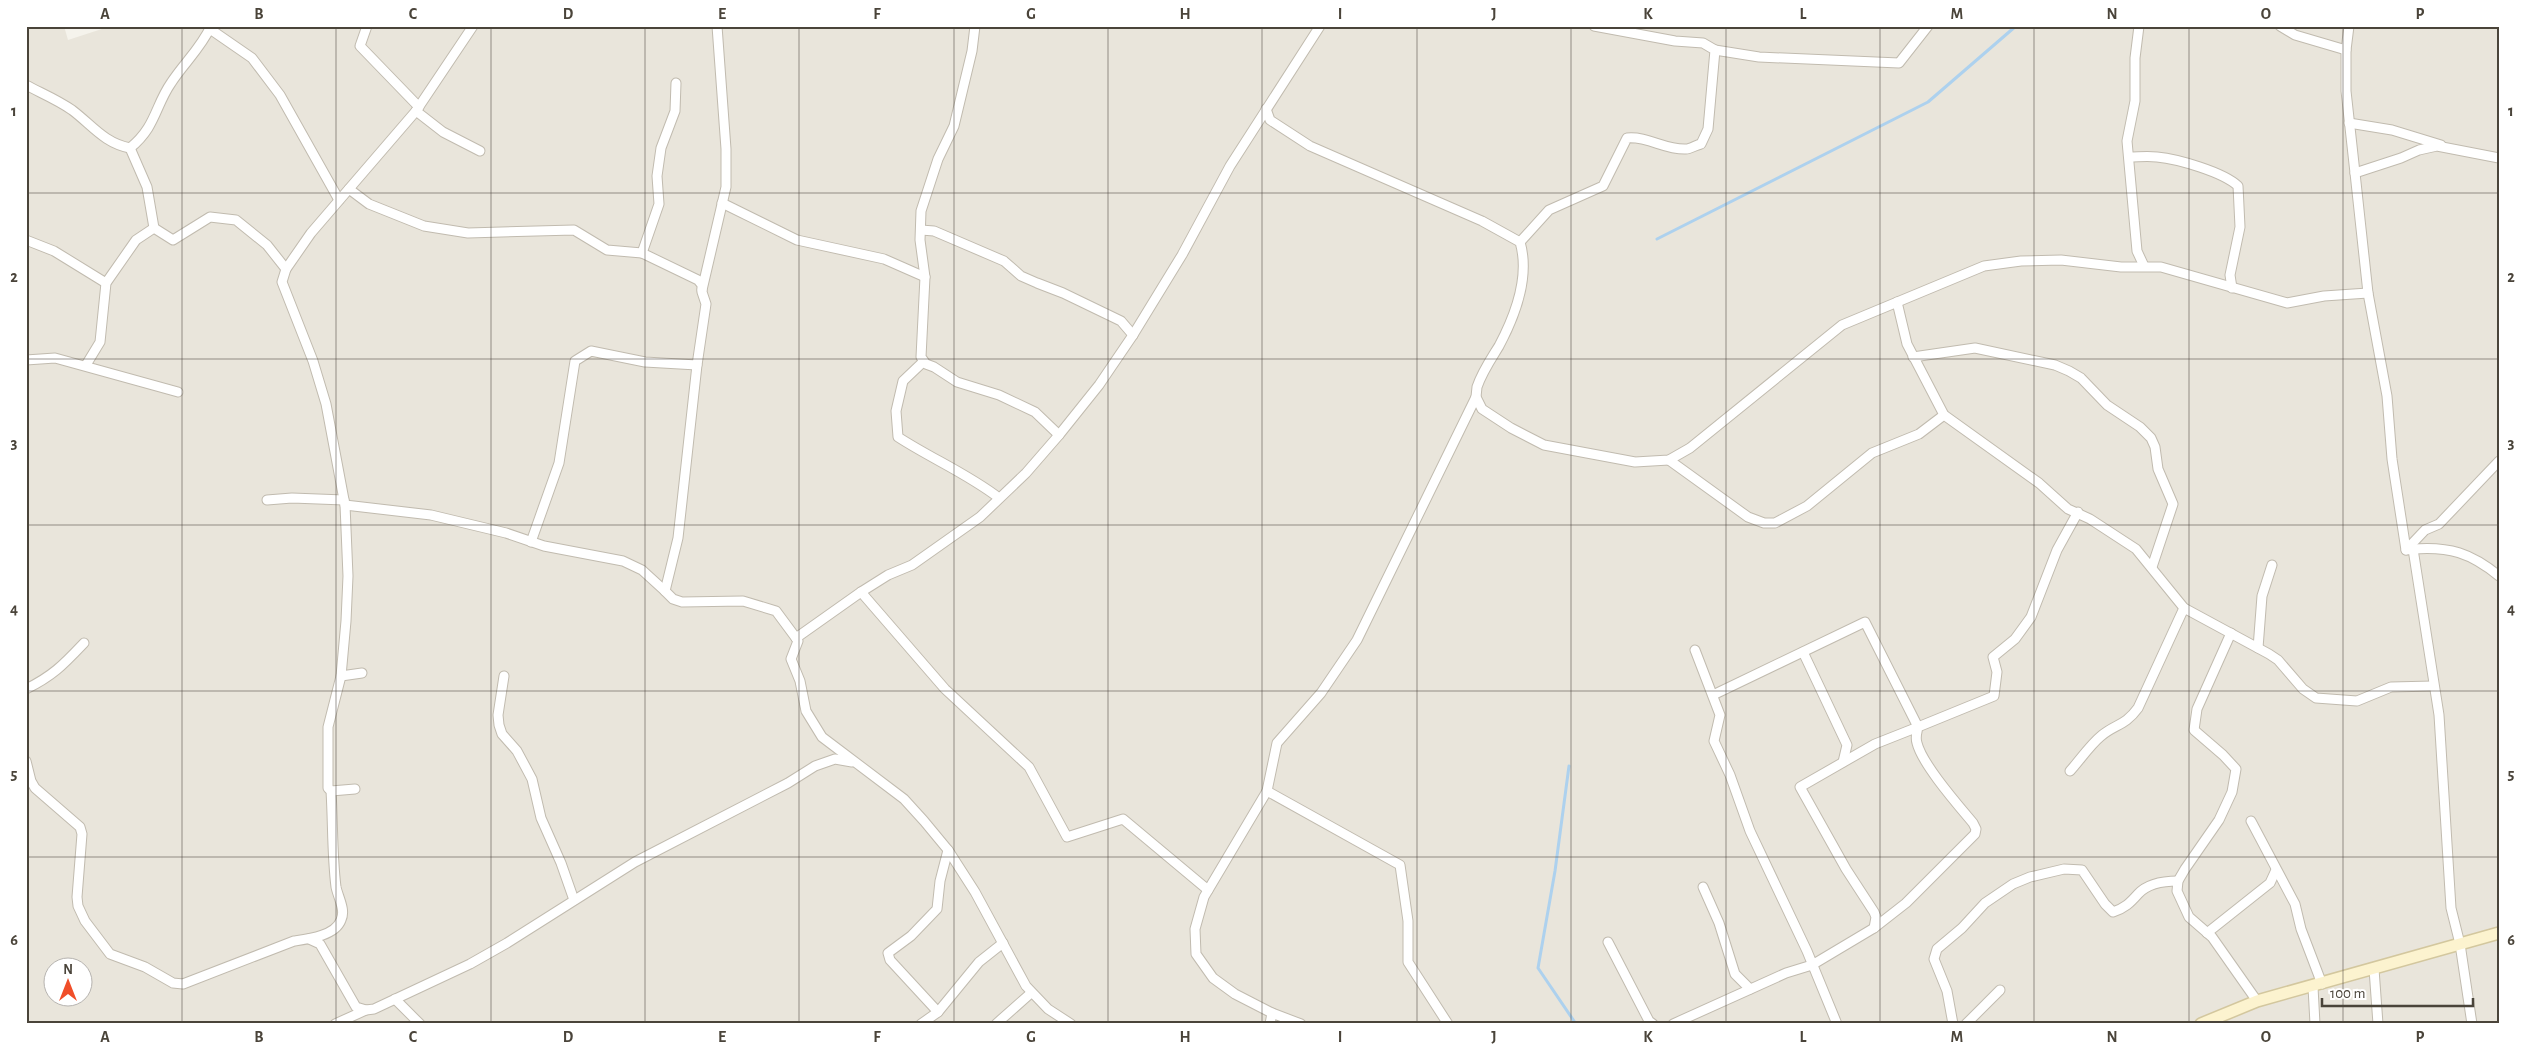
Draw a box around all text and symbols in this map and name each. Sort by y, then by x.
text: A [100,6,110,22]
text: B [254,6,264,22]
text: C [409,6,418,22]
text: D [563,6,574,22]
text: E [718,6,726,22]
text: F [873,6,881,22]
text: G [1026,6,1036,22]
text: H [1179,6,1191,22]
text: I [1338,6,1342,22]
text: J [1491,6,1497,22]
text: K [1643,6,1653,22]
text: L [1800,6,1807,22]
text: M [1951,6,1963,22]
text: N [2106,6,2118,22]
text: O [2261,6,2271,22]
text: P [2416,6,2425,22]
text: 1 [11,103,17,119]
text: 1 [2508,103,2514,119]
text: 2 [10,269,18,285]
text: 2 [2507,269,2515,285]
text: 3 [11,435,18,451]
text: 3 [2508,435,2515,451]
text: 4 [10,601,18,617]
text: 4 [2507,601,2515,617]
text: 5 [11,766,18,782]
text: 5 [2508,766,2515,782]
text: 6 [10,932,18,948]
text: 6 [2507,932,2515,948]
north arrow [42,958,92,1008]
text: N [63,963,73,977]
scale bar [2322,975,2474,1007]
text: 100 m [2330,986,2365,1001]
text: A [100,1029,110,1045]
text: B [254,1029,264,1045]
text: C [409,1029,418,1045]
text: D [563,1029,574,1045]
text: E [718,1029,726,1045]
text: F [873,1029,881,1045]
text: G [1026,1029,1036,1045]
text: H [1179,1029,1191,1045]
text: I [1338,1029,1342,1045]
text: J [1491,1029,1497,1045]
text: K [1643,1029,1653,1045]
text: L [1800,1029,1807,1045]
text: M [1951,1029,1963,1045]
text: N [2106,1029,2118,1045]
text: O [2261,1029,2271,1045]
text: P [2416,1029,2425,1045]

